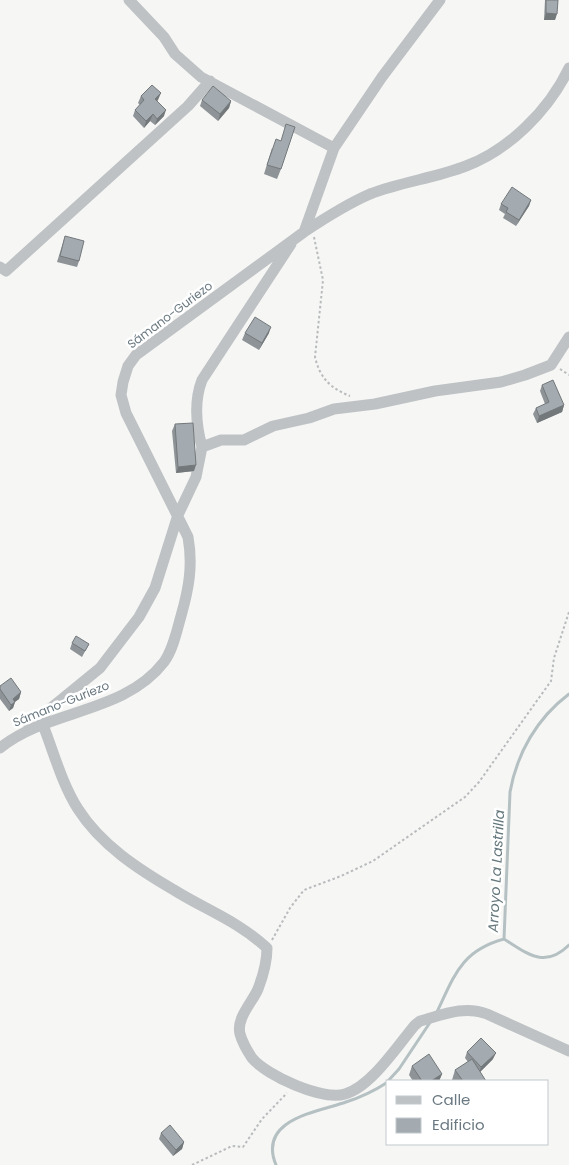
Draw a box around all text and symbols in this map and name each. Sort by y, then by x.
street label: Sámano-Guriezo [124,277,216,352]
street label: Sámano-Guriezo [10,676,112,731]
water label: Arroyo La Lastrilla [483,809,509,934]
legend [386,1080,549,1145]
text: Calle [432,1089,470,1110]
text: Edificio [432,1114,485,1135]

